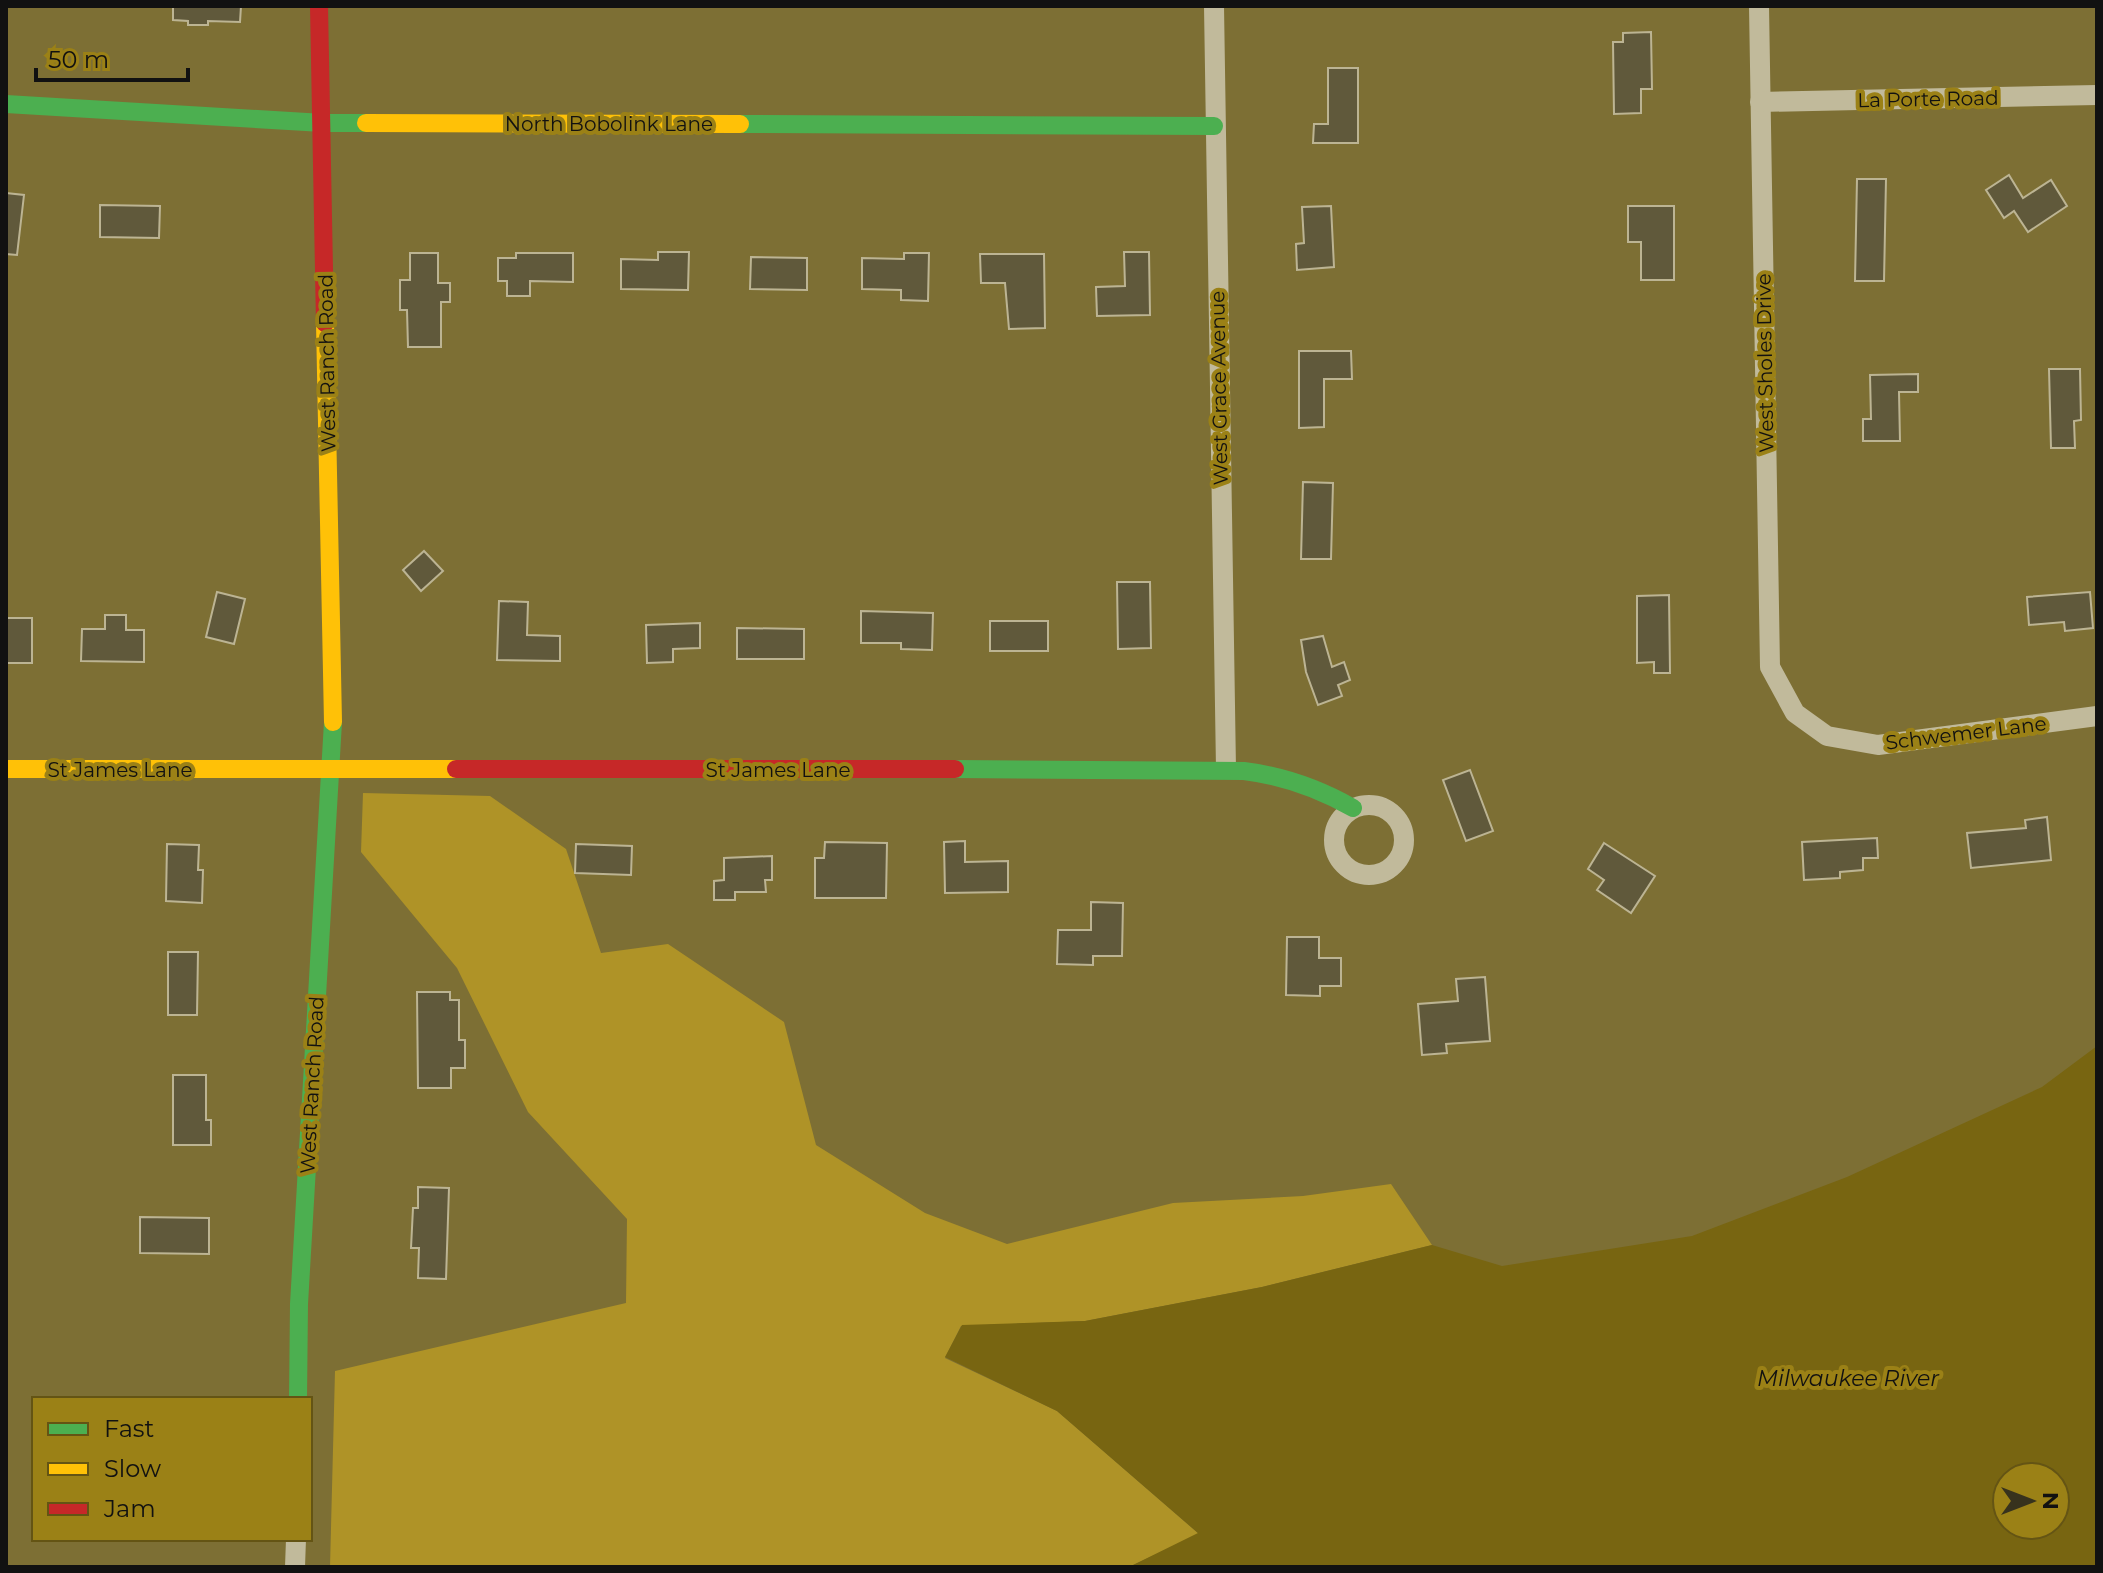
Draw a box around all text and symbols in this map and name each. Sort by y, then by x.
scale bar [36,32,188,82]
text: 50 m [48,45,109,74]
street label: La Porte Road [1857,86,1999,112]
street label: North Bobolink Lane [505,112,713,136]
street label: West Sholes Drive [1751,273,1779,453]
street label: West Ranch Road [313,274,341,452]
street label: West Grace Avenue [1205,290,1233,486]
street label: Schwemer Lane [1884,711,2048,755]
street label: St James Lane [48,758,192,782]
street label: St James Lane [706,758,850,782]
street label: West Ranch Road [295,995,329,1175]
water label: Milwaukee River [1757,1365,1940,1392]
legend [32,1397,312,1541]
text: Fast [104,1414,155,1443]
text: Slow [104,1454,161,1483]
north arrow [1991,1461,2071,1541]
text: N [2037,1492,2064,1510]
text: Jam [103,1494,156,1523]

